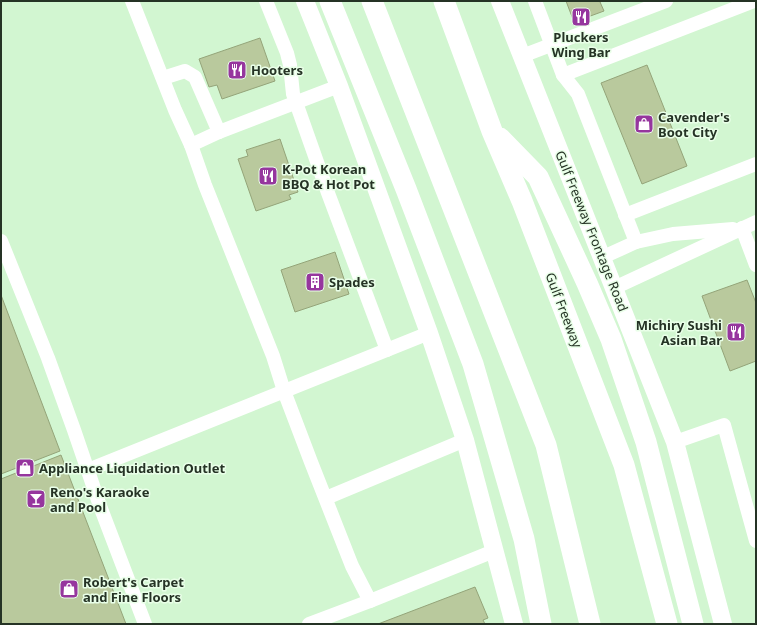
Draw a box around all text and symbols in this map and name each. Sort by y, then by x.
restaurant icon: Pluckers Wing Bar [570,6,592,28]
place label: Pluckers Wing Bar [552,28,611,61]
restaurant icon: Hooters [226,59,248,81]
place label: Hooters [251,61,303,79]
place label: Cavender's Boot City [658,108,730,141]
shop icon: Cavender's Boot City [633,113,655,135]
street label: Gulf Freeway Frontage Road [553,148,631,314]
place label: K-Pot Korean BBQ & Hot Pot [282,160,375,193]
restaurant icon: K-Pot Korean BBQ & Hot Pot [257,165,279,187]
street label: Gulf Freeway [543,270,585,350]
building icon: Spades [304,271,326,293]
place label: Spades [329,273,375,291]
place label: Michiry Sushi Asian Bar [636,316,722,349]
restaurant icon: Michiry Sushi Asian Bar [725,321,747,343]
shop icon: Appliance Liquidation Outlet [14,457,36,479]
place label: Appliance Liquidation Outlet [39,459,225,477]
place label: Reno's Karaoke and Pool [50,483,150,516]
bar icon: Reno's Karaoke and Pool [25,488,47,510]
place label: Robert's Carpet and Fine Floors [83,573,184,606]
shop icon: Robert's Carpet and Fine Floors [58,578,80,600]

